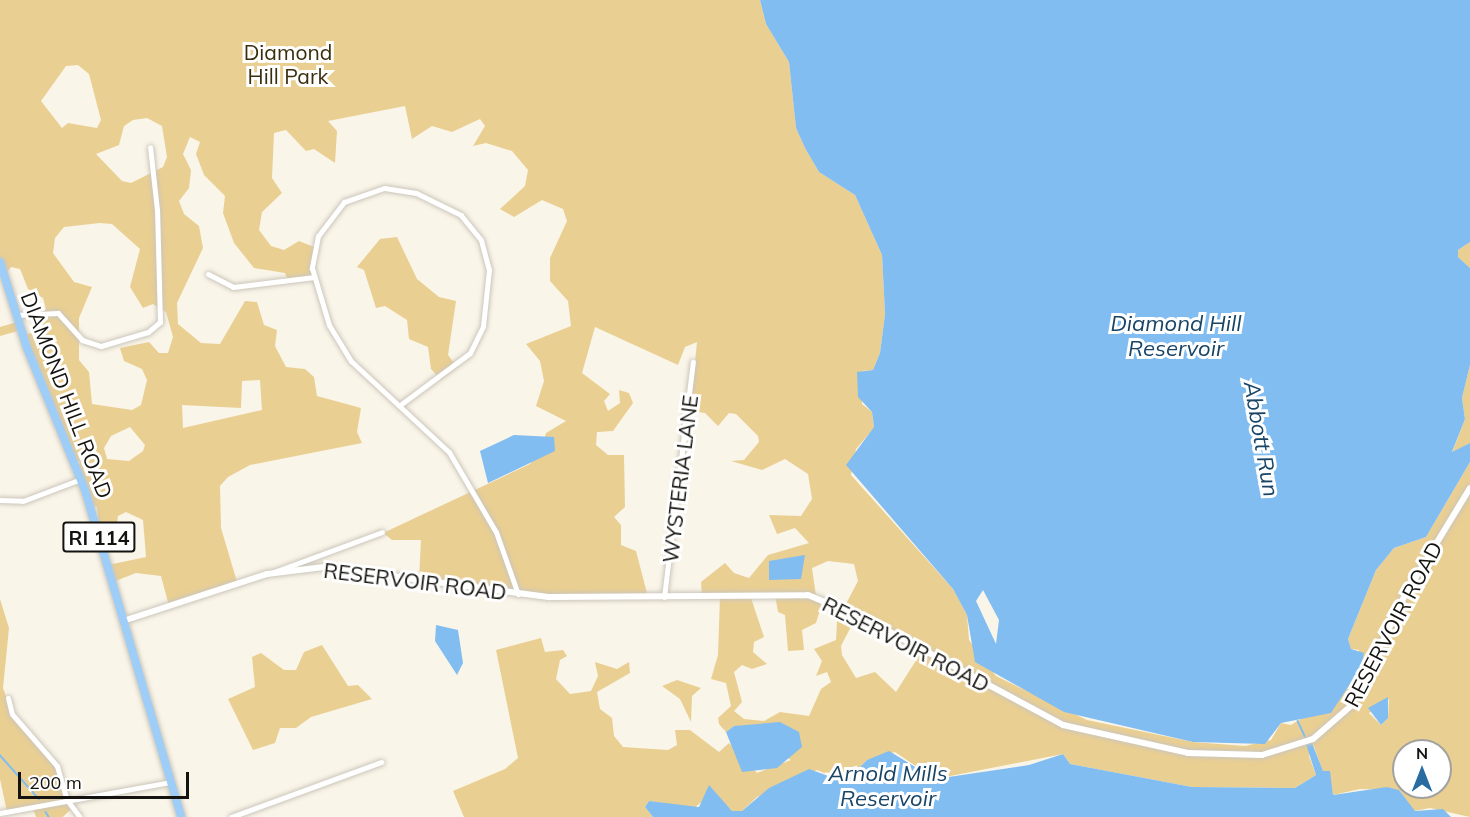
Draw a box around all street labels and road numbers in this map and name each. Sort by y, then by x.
street label: DIAMOND HILL ROAD [16,288,118,502]
street label: WYSTERIA LANE [657,394,703,564]
road number: RI 114 [62,520,136,554]
street label: RESERVOIR ROAD [1339,537,1447,711]
street label: RESERVOIR ROAD [322,557,508,605]
street label: RESERVOIR ROAD [818,591,994,697]

